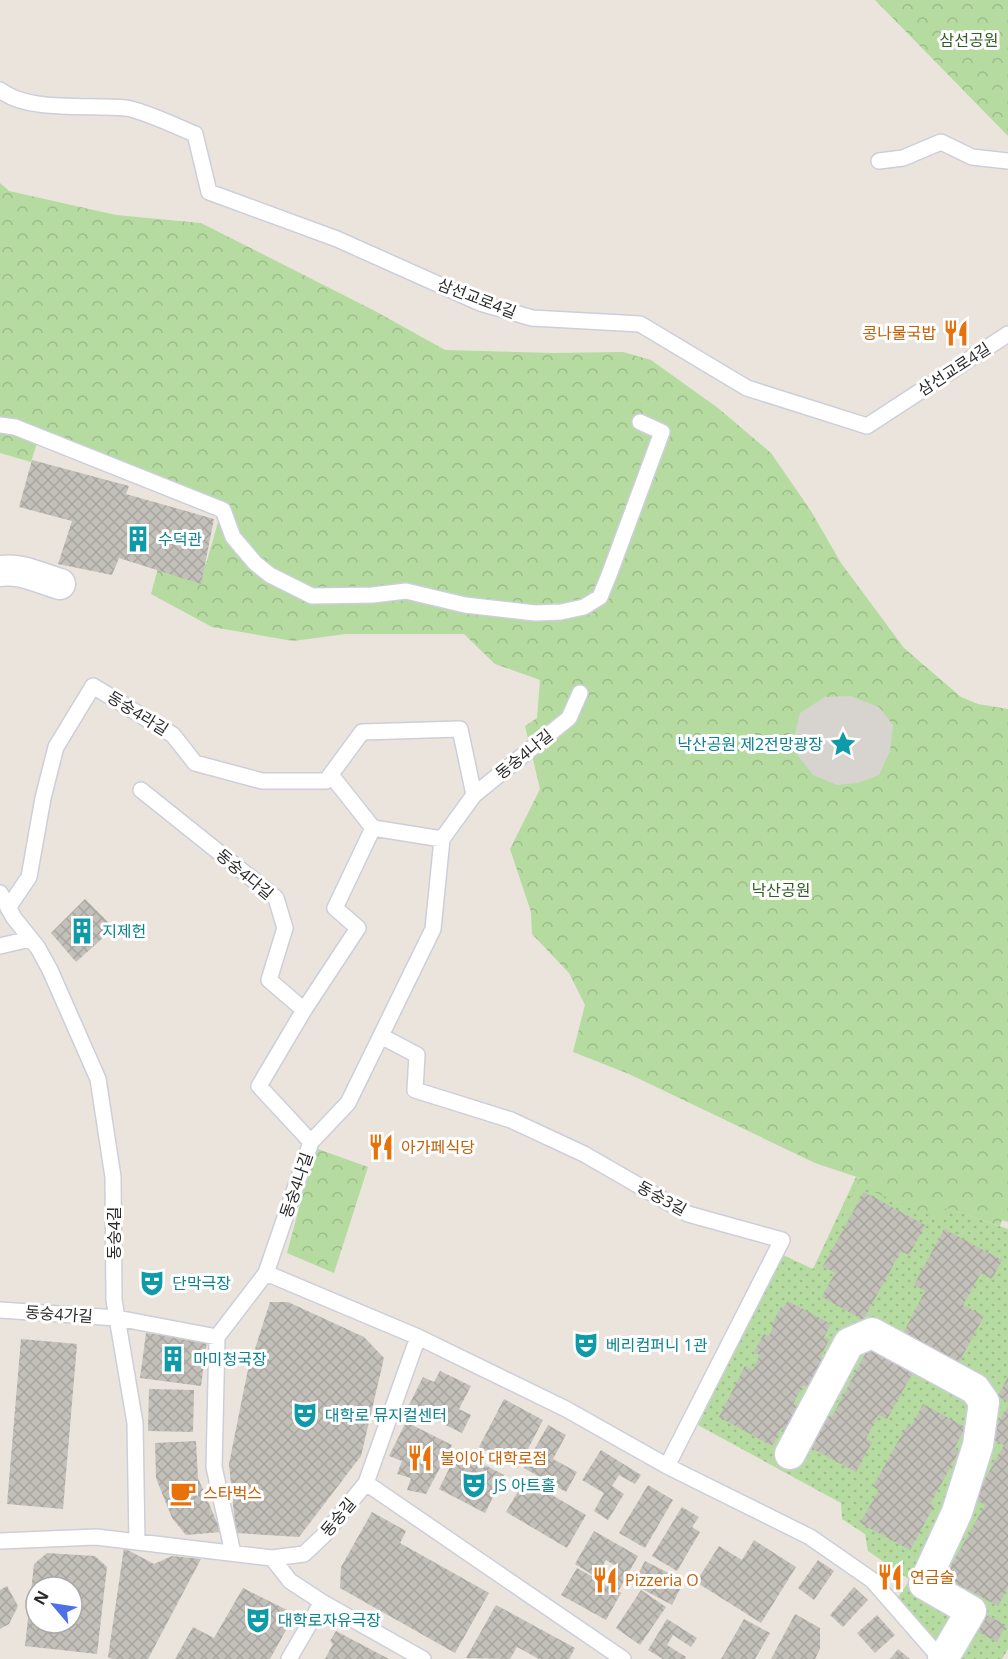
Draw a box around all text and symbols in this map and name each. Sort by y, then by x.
park label: 삼선공원 [940,29,998,51]
street label: 삼선교로4길 [434,273,520,323]
restaurant icon: 콩나물국밥 [941,318,971,348]
place label: 콩나물국밥 [862,322,936,344]
street label: 삼선교로4길 [913,337,995,401]
building icon: 수덕관 [123,524,153,554]
place label: 수덕관 [158,528,202,550]
street label: 동숭4라길 [103,686,173,740]
street label: 동숭4나길 [491,724,557,784]
place icon: 낙산공원 제2전망광장 [828,729,858,759]
place label: 낙산공원 제2전망광장 [677,733,823,755]
street label: 동숭4다길 [212,844,278,904]
park label: 낙산공원 [752,879,810,901]
building icon: 지제헌 [67,916,97,946]
place label: 지제헌 [102,920,146,942]
restaurant icon: 아가페식당 [366,1132,396,1162]
place label: 아가페식당 [401,1136,475,1158]
street label: 동숭4나길 [275,1149,317,1221]
street label: 동숭3길 [633,1175,691,1221]
street label: 동숭4길 [103,1206,125,1260]
theatre icon: 단막극장 [137,1268,167,1298]
place label: 단막극장 [172,1272,231,1294]
street label: 동숭4가길 [24,1301,94,1327]
theatre icon: 베리컴퍼니 1관 [571,1330,601,1360]
place label: 베리컴퍼니 1관 [606,1334,708,1356]
building icon: 마미청국장 [158,1344,188,1374]
place label: 마미청국장 [193,1348,267,1370]
theatre icon: 대학로 뮤지컬센터 [290,1400,320,1430]
place label: 대학로 뮤지컬센터 [325,1404,447,1426]
restaurant icon: 불이아 대학로점 [405,1443,435,1473]
place label: 불이아 대학로점 [440,1447,547,1469]
theatre icon: JS 아트홀 [459,1470,489,1500]
place label: JS 아트홀 [492,1474,556,1496]
cafe icon: 스타벅스 [168,1478,198,1508]
place label: 스타벅스 [203,1482,262,1504]
street label: 동숭길 [315,1493,361,1541]
restaurant icon: 연금술 [875,1562,905,1592]
restaurant icon: Pizzeria O [590,1565,620,1595]
place label: 연금술 [910,1566,954,1588]
place label: Pizzeria O [625,1569,699,1591]
north arrow [24,1575,84,1635]
text: N [28,1587,54,1609]
theatre icon: 대학로자유극장 [243,1605,273,1635]
place label: 대학로자유극장 [278,1609,381,1631]

